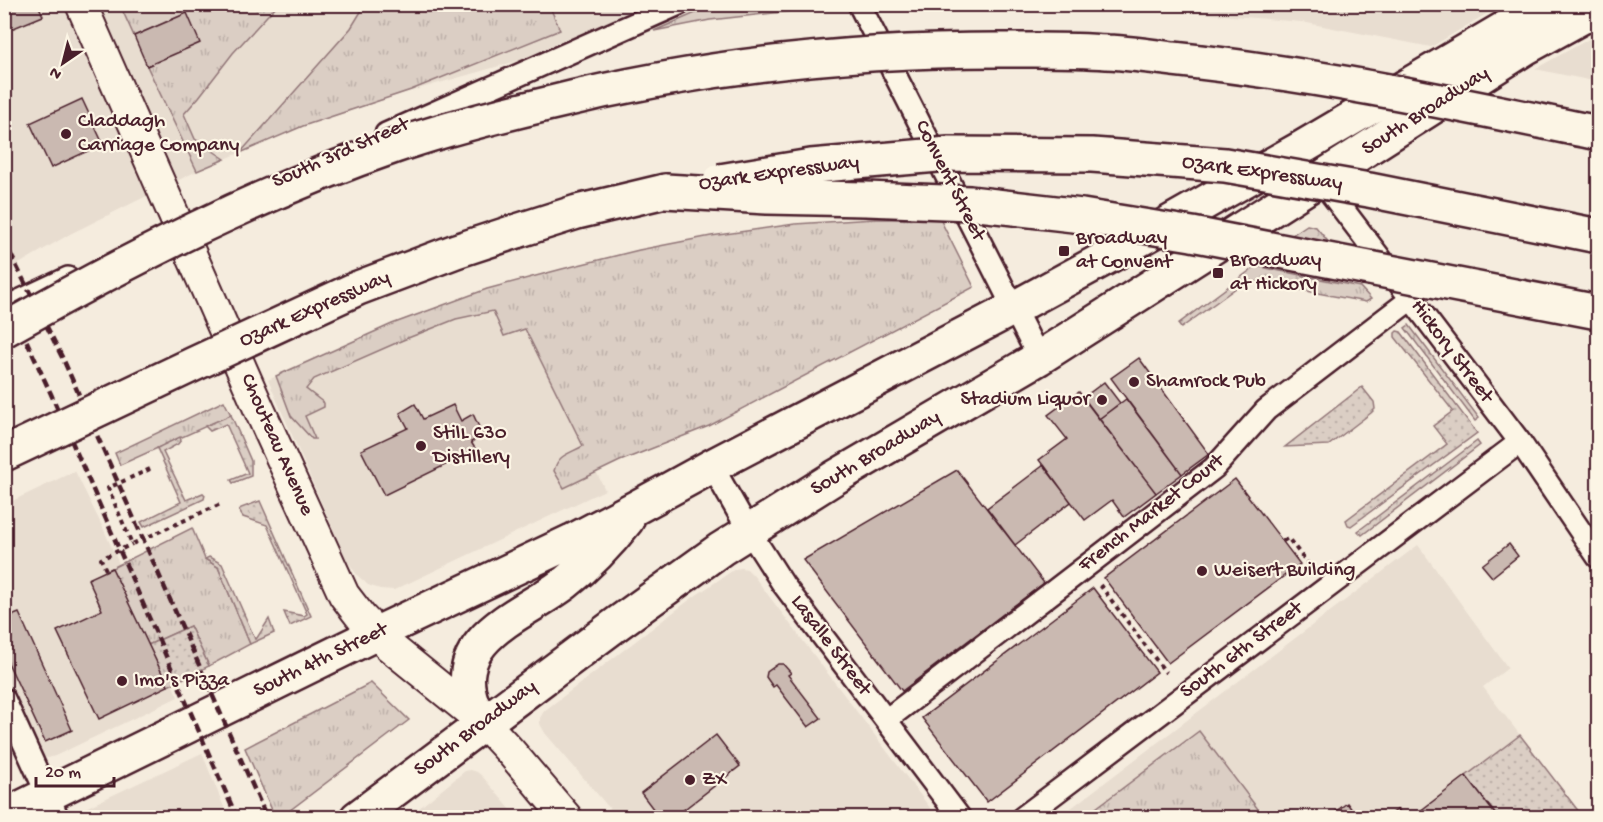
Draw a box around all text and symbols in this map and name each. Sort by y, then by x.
north arrow [33,33,93,93]
text: N [46,61,66,83]
street label: South Broadway [1358,62,1494,162]
place label: Claddagh Carriage Company [78,110,239,159]
street label: South 3rd Street [269,112,415,195]
street label: Convent Street [908,117,991,248]
marker: Claddagh Carriage Company [59,127,73,141]
street label: Ozark Expressway [697,150,861,198]
street label: Ozark Expressway [1180,150,1344,198]
place label: Broadway at Convent [1075,227,1175,276]
marker: Broadway at Convent [1057,244,1071,258]
place label: Broadway at Hickory [1229,249,1321,298]
street label: Ozark Expressway [236,266,394,354]
marker: Broadway at Hickory [1211,266,1225,280]
street label: Hickory Street [1404,295,1499,410]
street label: Chouteau Avenue [234,370,319,521]
place label: Shamrock Pub [1146,370,1266,395]
marker: Shamrock Pub [1127,375,1141,389]
place label: Stadium Liquor [960,388,1092,413]
marker: Stadium Liquor [1095,393,1109,407]
street label: South Broadway [807,406,945,502]
place label: StilL 630 Distillery [431,422,510,471]
marker: StilL 630 Distillery [414,439,428,453]
street label: French Market Court [1073,448,1232,579]
place label: Weisert Building [1214,559,1355,584]
marker: Weisert Building [1195,564,1209,578]
street label: Lasalle Street [784,591,877,703]
street label: South 6th Street [1176,595,1310,705]
street label: South 4th Street [250,617,394,704]
place label: Imo's Pizza [134,669,231,694]
marker: Imo's Pizza [115,674,129,688]
street label: South Broadway [410,675,542,783]
scale bar [36,750,114,788]
text: 20 m [45,763,81,784]
place label: ZX [702,768,728,793]
marker: ZX [683,773,697,787]

